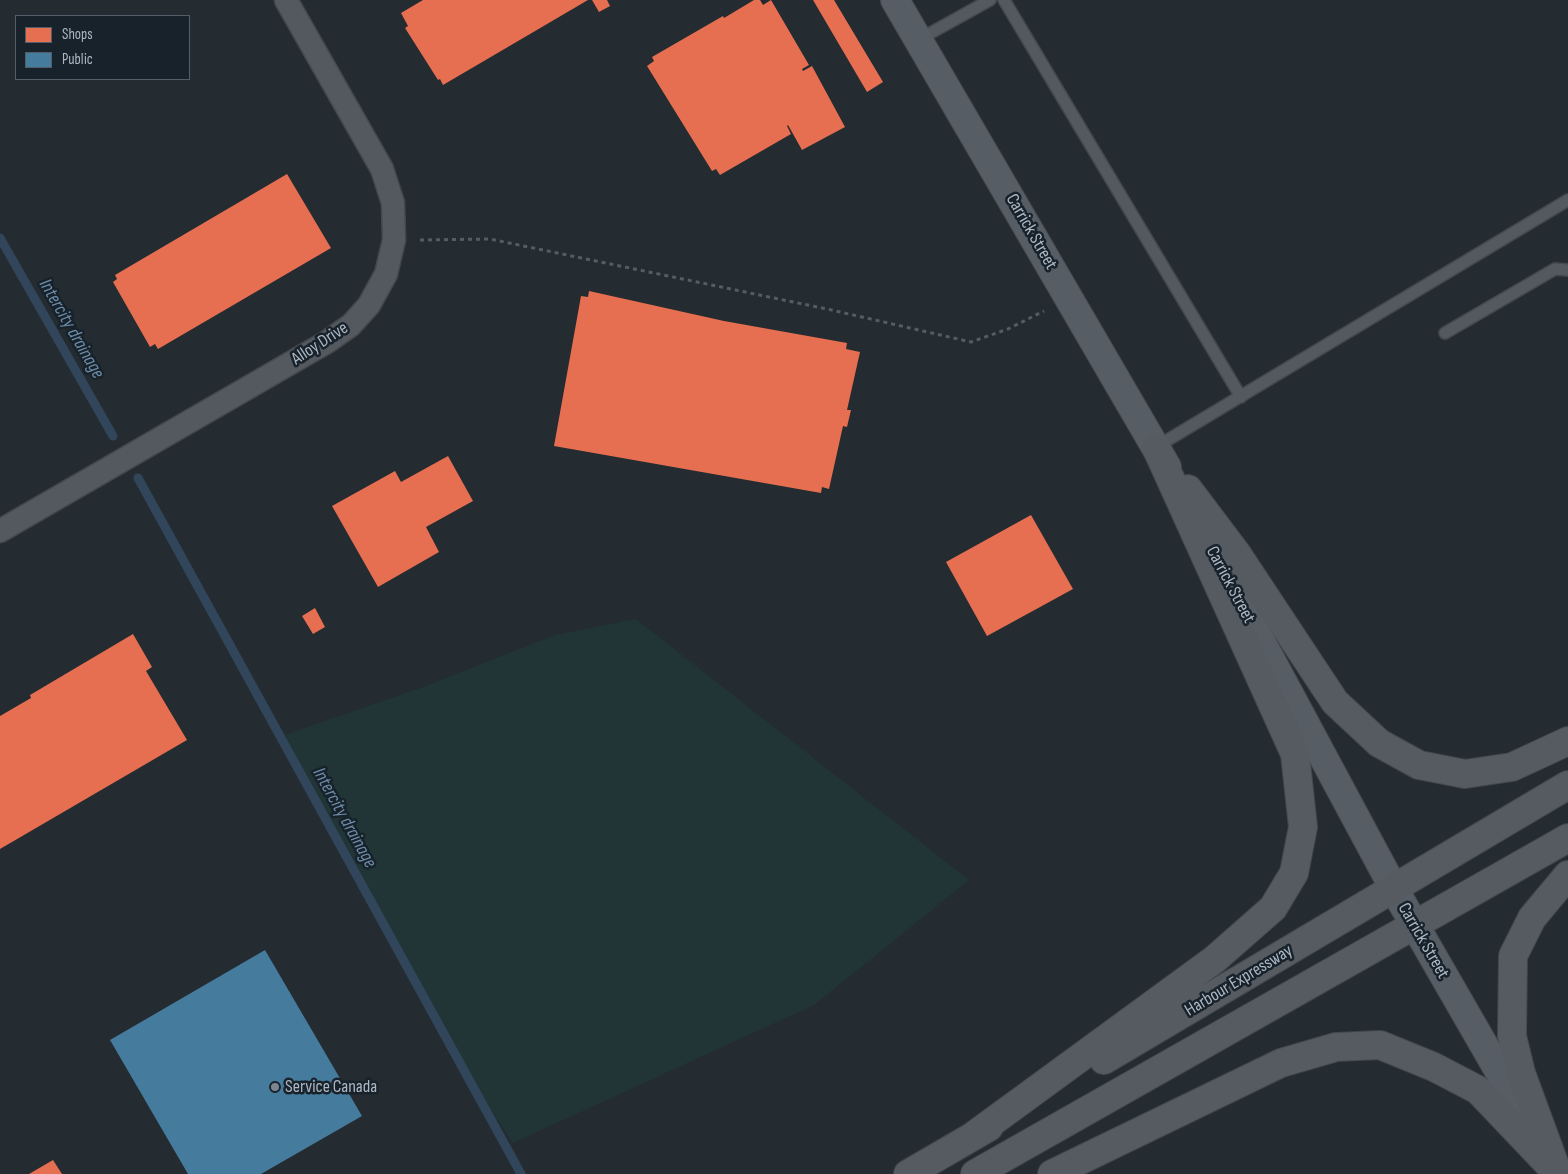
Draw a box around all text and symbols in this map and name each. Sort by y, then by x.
legend [15,15,190,80]
text: Shops [62,25,93,44]
text: Public [62,50,93,69]
street label: Carrick Street [1001,190,1061,274]
water label: Intercity drainage [33,275,109,383]
street label: Alloy Drive [288,318,352,370]
street label: Carrick Street [1201,543,1259,627]
water label: Intercity drainage [307,764,381,872]
street label: Carrick Street [1393,899,1453,983]
street label: Harbour Expressway [1181,940,1297,1022]
place label: Service Canada [285,1076,377,1098]
marker: Service Canada [269,1081,281,1093]

